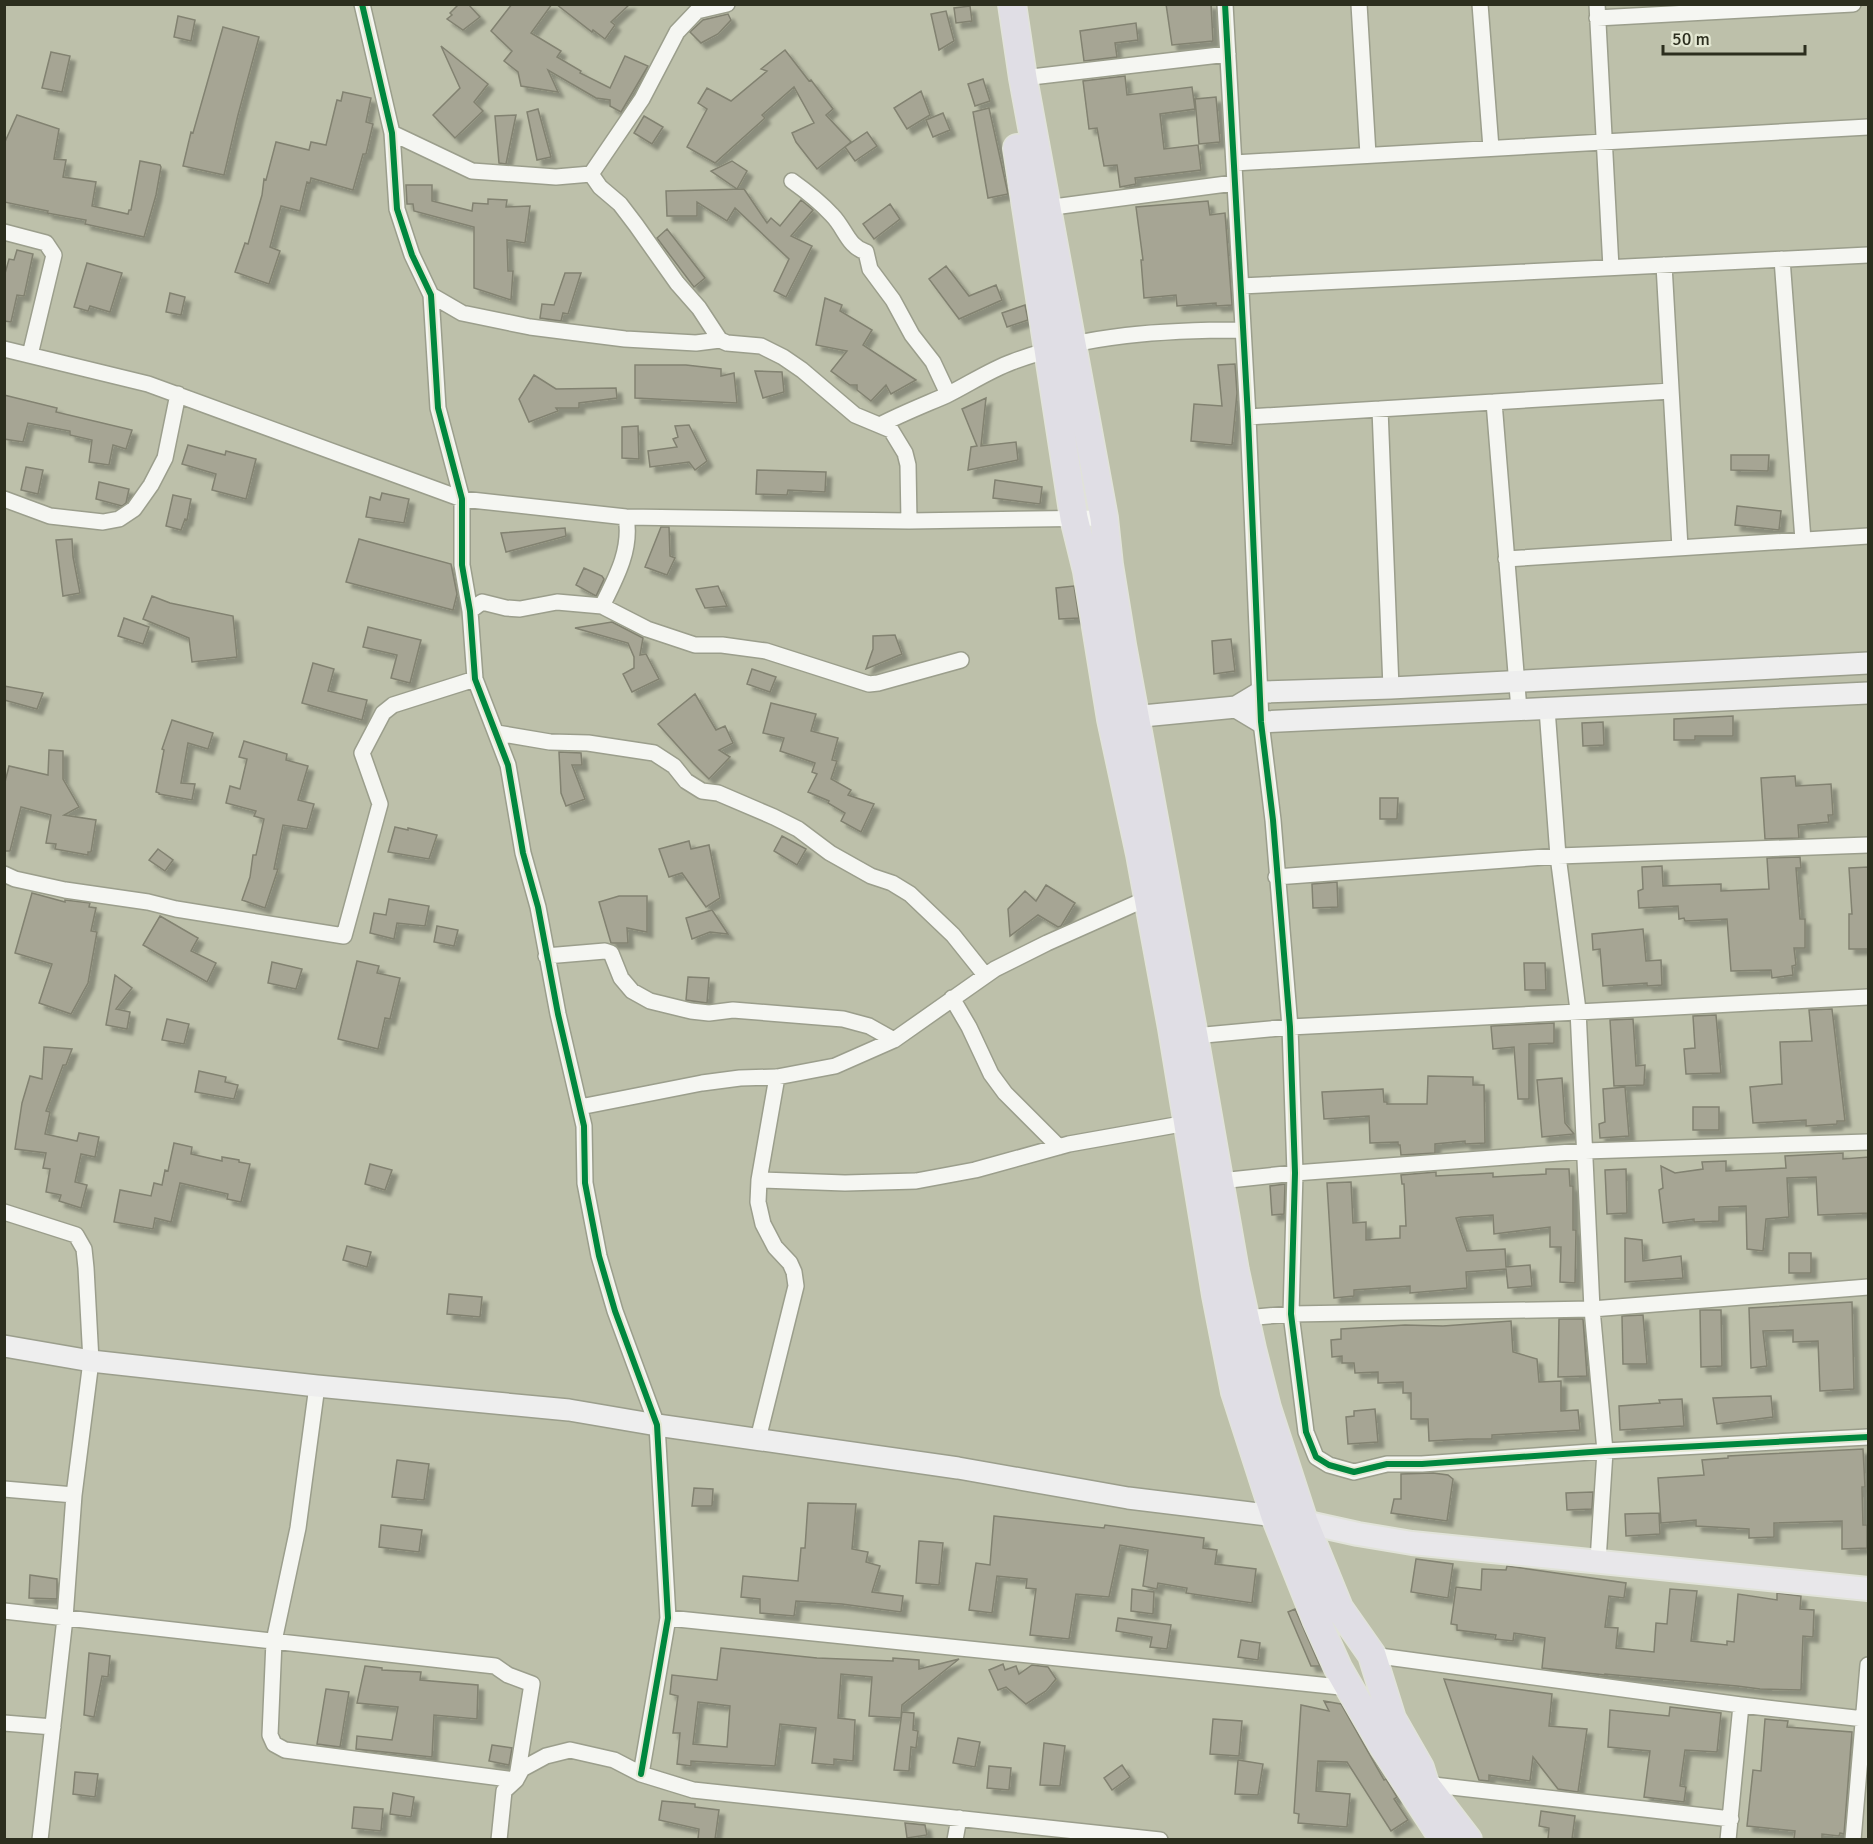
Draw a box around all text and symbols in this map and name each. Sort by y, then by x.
scale bar [1663,18,1806,56]
text: 50 m [1672,28,1710,50]

